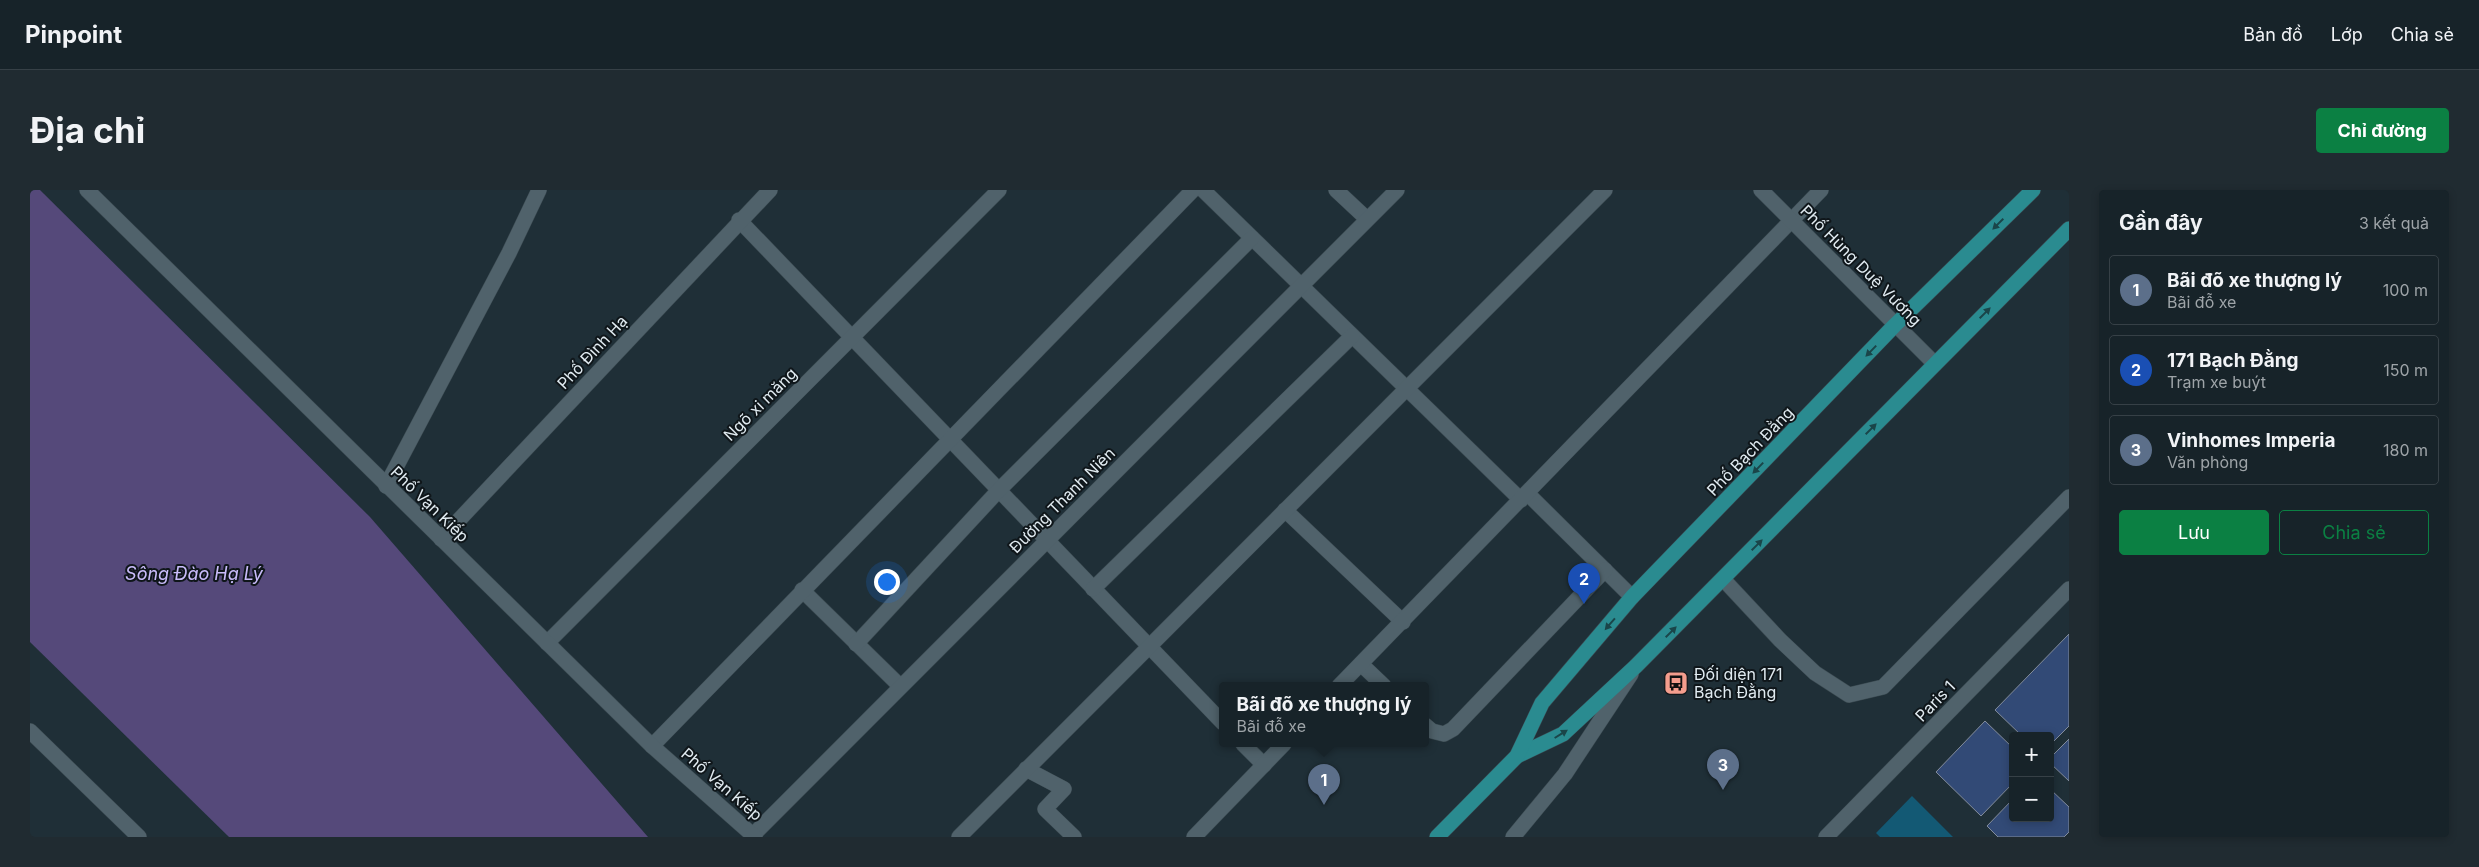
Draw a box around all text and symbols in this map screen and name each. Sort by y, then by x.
text: Pinpoint [25,20,122,49]
text: Bản đồ [2243,24,2303,45]
text: Lớp [2331,24,2363,45]
text: Chia sẻ [2391,24,2454,45]
button: Chỉ đường [2316,108,2449,153]
text: Địa chỉ [30,109,145,151]
street label: Phố Hùng Duệ Vương [1796,200,1926,330]
text: Gần đây [2119,210,2203,235]
text: 3 kết quả [2359,213,2429,233]
one-way arrow [1993,218,2005,230]
text: Bãi đõ xe thượng lý [2167,269,2342,292]
text: 1 [2133,280,2139,300]
text: 100 m [2383,280,2428,300]
text: Bãi đỗ xe [2167,292,2236,312]
one-way arrow [1979,308,1991,320]
street label: Phố Đình Hạ [553,311,631,393]
one-way arrow [1865,345,1877,357]
text: 171 Bạch Đằng [2167,349,2299,372]
text: 2 [2131,360,2141,380]
text: 150 m [2383,360,2428,380]
street label: Ngõ xi măng [719,363,801,445]
text: Trạm xe buýt [2167,372,2266,392]
street label: Phố Bạch Đằng [1702,402,1798,500]
one-way arrow [1865,423,1877,435]
text: Vinhomes Imperia [2167,429,2335,452]
text: 3 [2131,440,2141,460]
text: 180 m [2383,440,2428,460]
street label: Đường Thanh Niên [1005,443,1119,557]
text: Văn phòng [2167,452,2248,472]
one-way arrow [1752,461,1764,473]
street label: Phố Vạn Kiếp [387,462,473,546]
button: Lưu [2119,510,2269,555]
button: Chia sẻ [2279,510,2429,555]
one-way arrow [1751,539,1763,551]
water label: Sông Đào Hạ Lý [125,563,264,584]
pin: 2 [1568,563,1600,604]
your location [874,569,900,595]
one-way arrow [1604,617,1615,630]
one-way arrow [1665,626,1677,638]
place label: Đối diện 171 Bạch Đằng [1694,664,1783,702]
bus stop icon: Đối diện 171 Bạch Đằng [1663,670,1689,696]
street label: Paris 1 [1911,676,1959,726]
popup [1219,682,1429,747]
text: Bãi đõ xe thượng lý [1237,693,1411,716]
text: Bãi đỗ xe [1237,716,1306,736]
one-way arrow [1554,729,1567,738]
map controls [2009,732,2054,822]
button: + [2009,732,2054,777]
street label: Phố Vạn Kiếp [677,743,767,825]
pin: 3 [1707,749,1739,790]
pin: 1 [1308,764,1340,805]
button: − [2009,777,2054,822]

